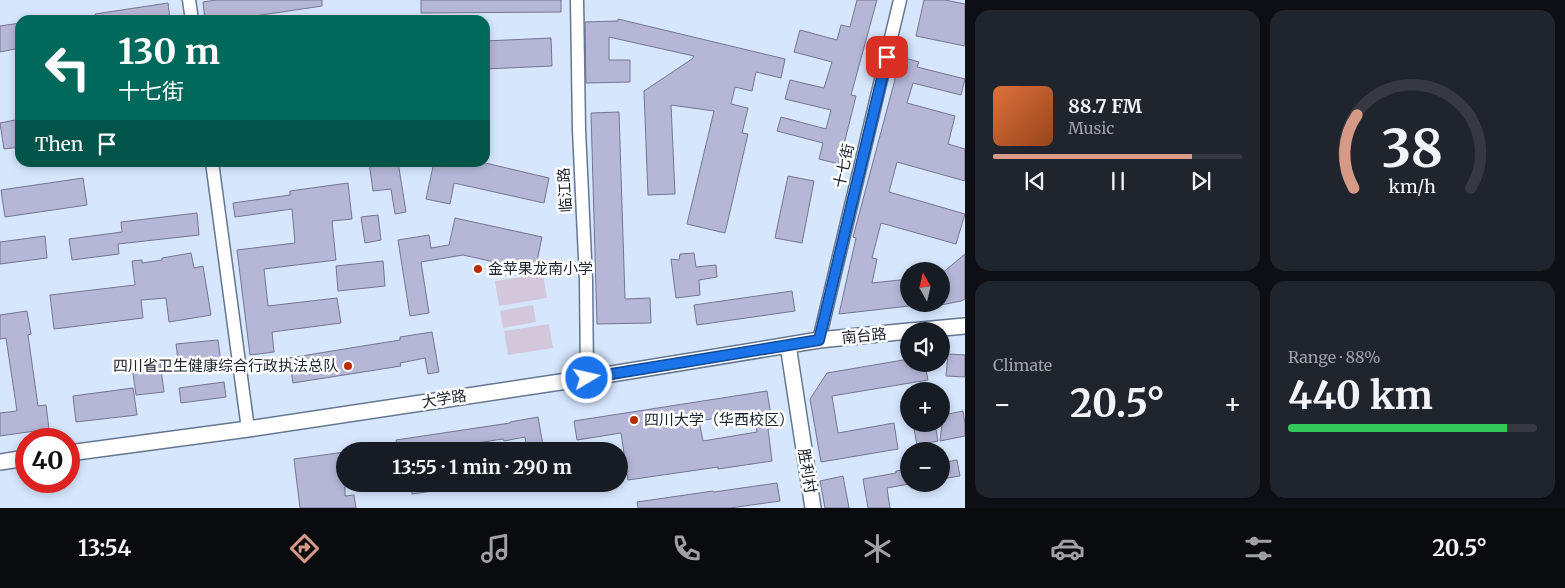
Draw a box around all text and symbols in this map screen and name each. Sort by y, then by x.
text: 130 m [118,30,220,74]
icon: left [35,35,100,100]
pin [866,36,908,78]
icon: arrive [873,43,901,71]
text: 十七街 [118,77,184,105]
text: 88.7 FM [1068,94,1142,118]
text: 38 [1382,116,1443,181]
text: Music [1068,118,1114,138]
icon: arrive [93,130,121,158]
text: Then [35,132,83,156]
street label: 十七街 [829,142,858,190]
street label: 临江路 [554,167,575,213]
icon: previous [1021,167,1049,195]
icon: pause [1104,167,1132,195]
icon: next [1187,167,1215,195]
text: km/h [1389,175,1436,198]
place label: 金苹果龙南小学 [488,259,593,278]
north arrow [900,262,950,312]
map controls [900,262,950,492]
marker: 金苹果龙南小学 [472,263,484,275]
button: sound [900,322,950,372]
street label: 南台路 [841,324,887,347]
text: Range · 88% [1288,347,1381,367]
position arrow [560,351,612,403]
text: Climate [993,355,1052,375]
place label: 四川省卫生健康综合行政执法总队 [113,356,338,375]
marker: 四川省卫生健康综合行政执法总队 [342,360,354,372]
text: 440 km [1288,372,1433,419]
text: 20.5° [1070,380,1165,427]
button: + [900,382,950,432]
street label: 大学路 [420,386,468,411]
text: − [993,386,1012,422]
text: + [1223,386,1242,422]
place label: 四川大学（华西校区） [644,410,794,429]
marker: 四川大学（华西校区） [628,414,640,426]
speed limit sign: 40 [15,428,80,493]
button: − [900,442,950,492]
street label: 胜利村 [795,447,820,495]
text: 13:55 · 1 min · 290 m [392,455,572,479]
icon: directions [287,531,322,566]
icon: music [478,531,513,566]
icon: phone [669,531,704,566]
icon: climate [860,531,895,566]
icon: car [1050,531,1085,566]
icon: filters [1241,531,1276,566]
text: 13:54 [78,534,131,562]
text: 20.5° [1432,534,1487,562]

